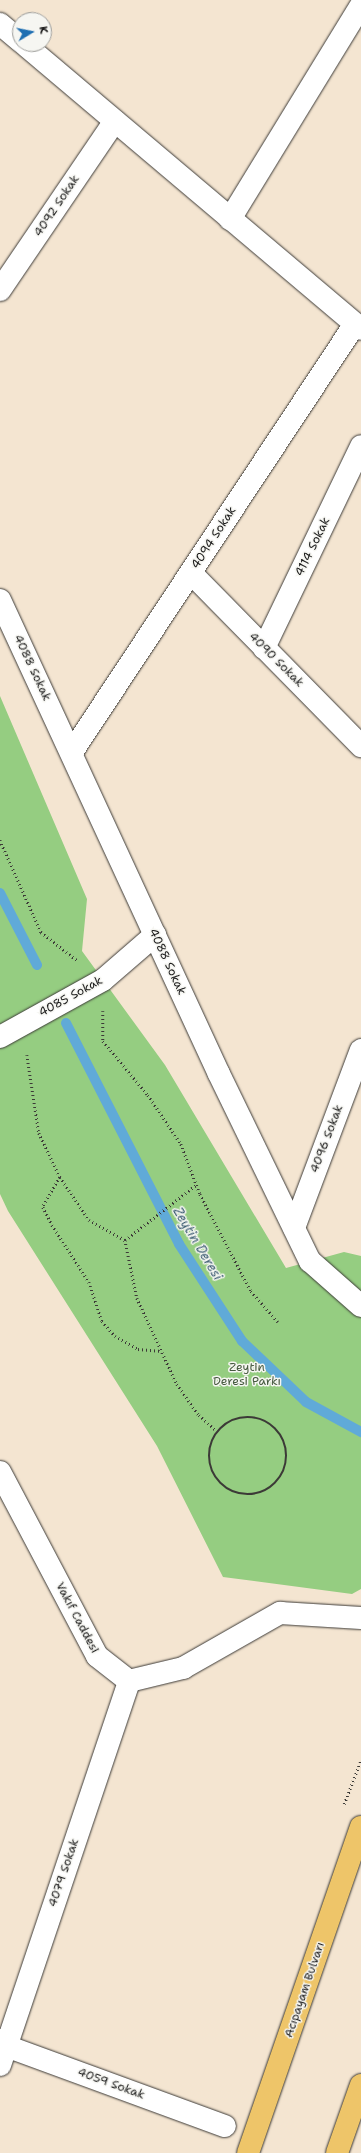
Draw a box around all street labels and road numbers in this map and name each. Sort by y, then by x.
street label: 4092 Sokak [31,172,83,240]
street label: 4094 Sokak [189,504,239,572]
street label: 4114 Sokak [293,515,333,579]
street label: 4090 Sokak [246,630,306,690]
street label: 4088 Sokak [10,632,54,704]
street label: 4088 Sokak [145,926,189,998]
street label: 4085 Sokak [37,974,105,1020]
street label: 4096 Sokak [307,1103,347,1175]
street label: Vakıf Caddesi [52,1580,102,1656]
street label: 4079 Sokak [46,1837,82,1909]
street label: Acıpayam Bulvarı [282,1940,328,2040]
street label: 4059 Sokak [75,2065,147,2103]

